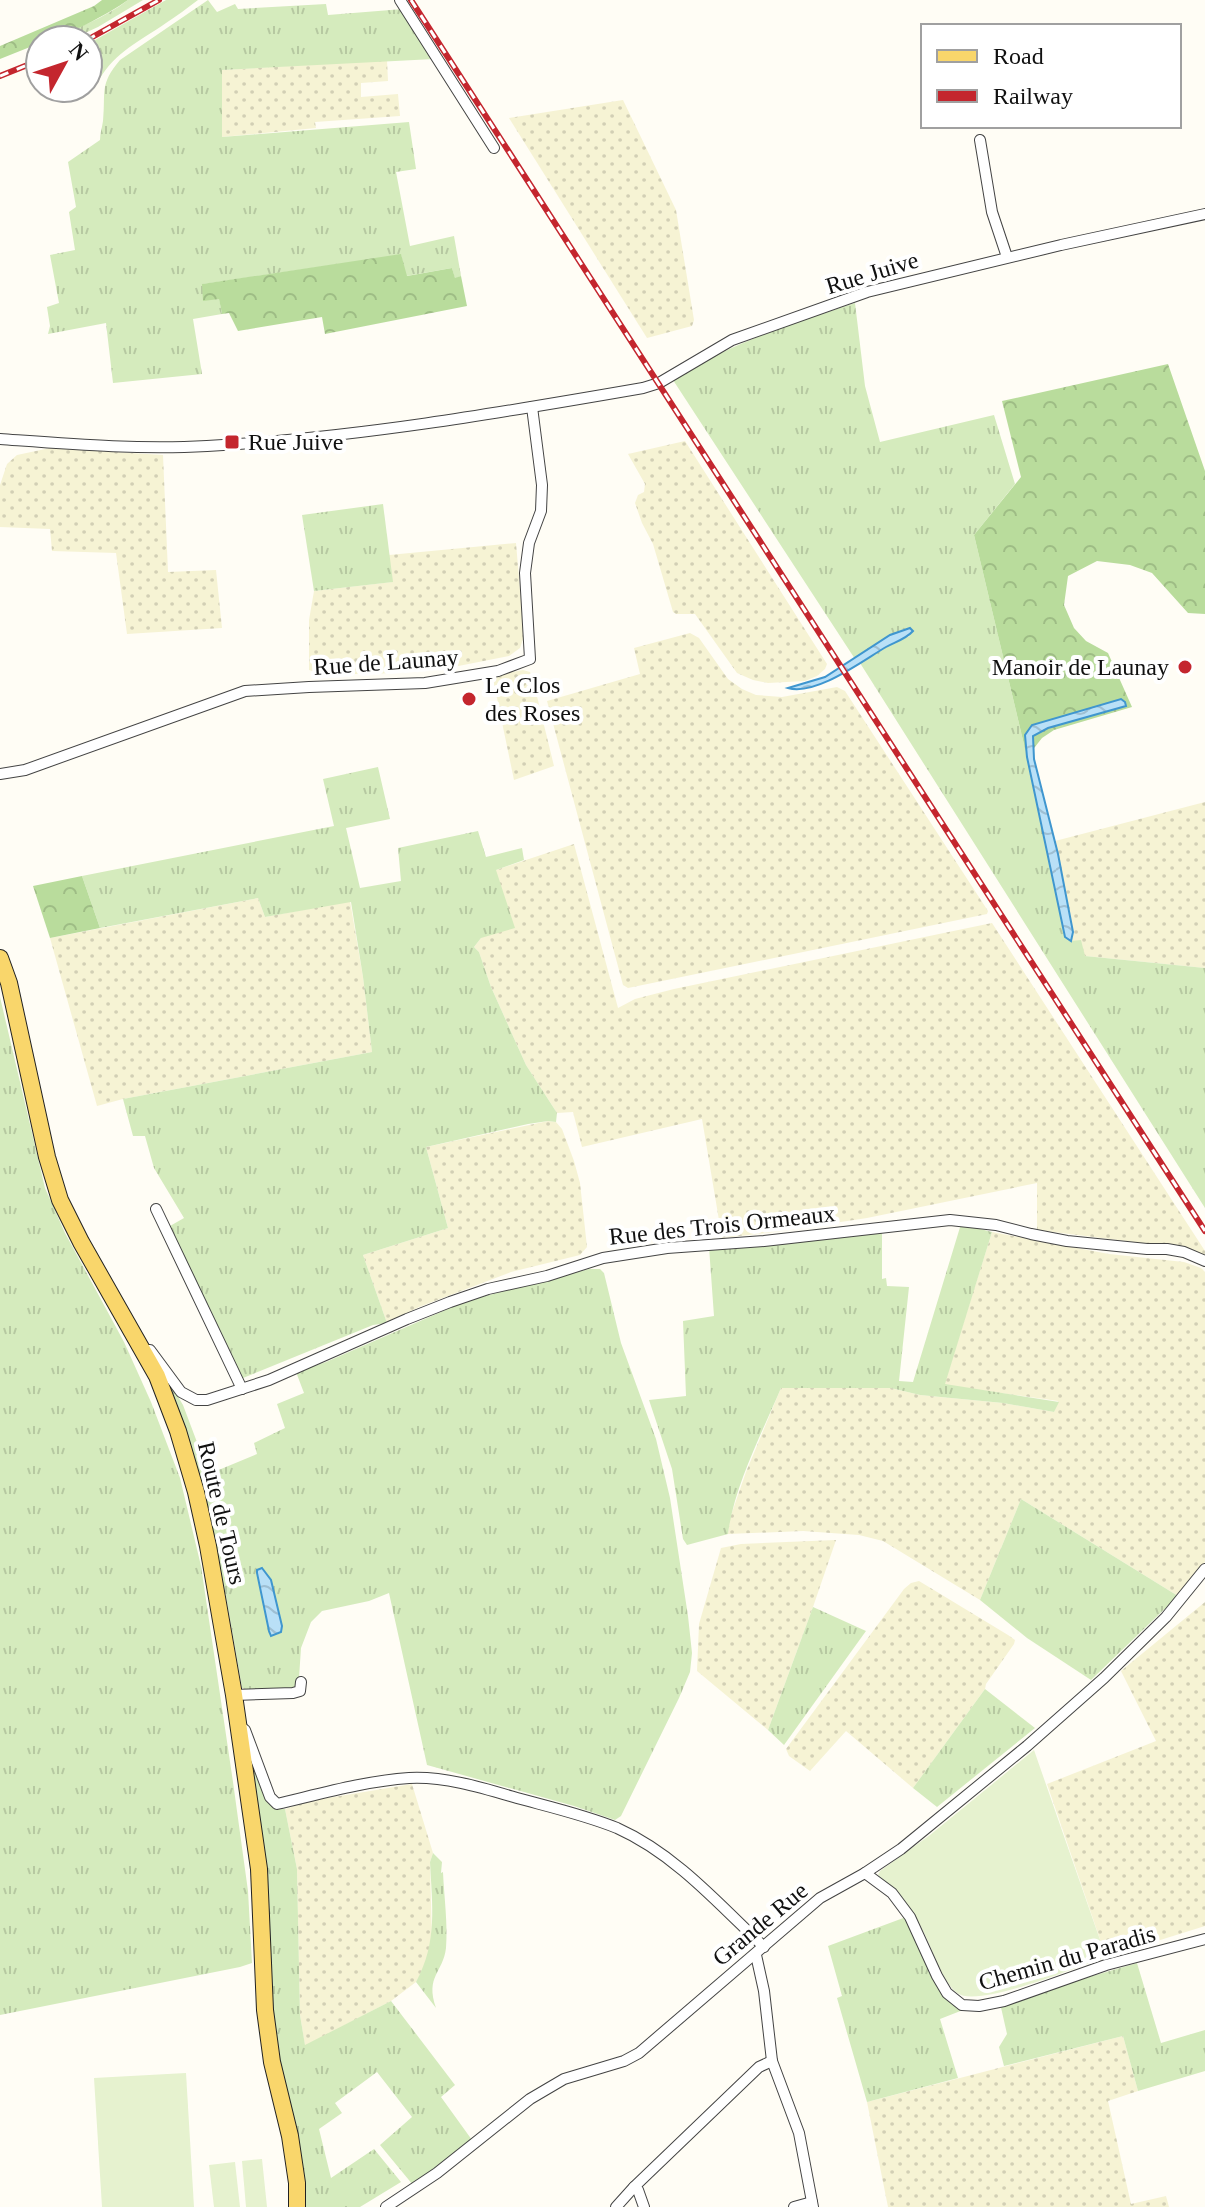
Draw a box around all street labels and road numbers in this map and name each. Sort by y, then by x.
street label: Rue Juive [823,247,921,299]
street label: Rue de Launay [313,644,459,680]
street label: Rue des Trois Ormeaux [608,1200,836,1250]
street label: Route de Tours [193,1439,251,1587]
street label: Grande Rue [707,1877,813,1971]
street label: Chemin du Paradis [976,1920,1158,1996]

